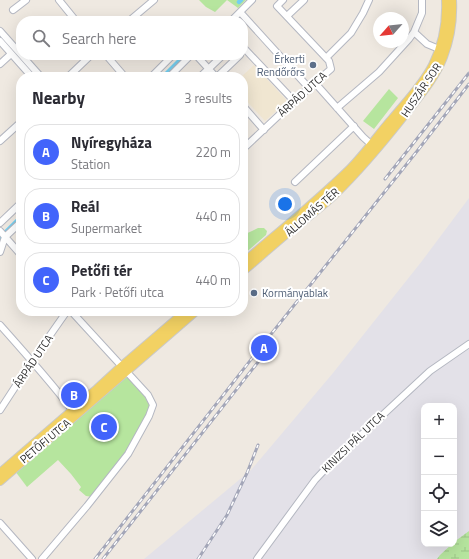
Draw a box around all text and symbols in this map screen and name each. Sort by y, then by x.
north arrow [373,12,409,48]
search box [16,16,248,60]
icon: search [30,27,52,49]
text: Search here [62,27,136,50]
place label: Érkerti Rendőrőrs [257,51,305,80]
marker: Érkerti Rendőrőrs [308,60,318,70]
street label: HUSZÁR SOR [397,60,445,120]
street label: ÁRPÁD UTCA [274,67,330,120]
text: Nearby [32,85,85,111]
text: 3 results [184,88,232,108]
text: Nyíregyháza [71,131,152,154]
text: A [42,142,50,162]
text: 220 m [195,142,231,162]
text: Station [71,154,110,174]
street label: ÁLLOMÁS TÉR [282,184,343,240]
your location [275,194,295,214]
text: Reál [71,195,100,218]
text: B [42,206,50,226]
text: 440 m [195,206,231,226]
text: Supermarket [71,218,142,238]
text: Petőfi tér [71,259,132,282]
text: C [42,270,50,290]
text: 440 m [195,270,231,290]
text: Park · Petőfi utca [71,282,164,302]
place label: Kormányablak [262,285,329,301]
marker: Kormányablak [249,288,259,298]
street label: ÁRPÁD UTCA [9,331,57,391]
pin: A [251,333,277,363]
pin: B [61,380,87,410]
map controls [421,403,457,547]
button: + [421,403,457,439]
street label: KINIZSI PÁL UTCA [318,408,388,476]
pin: C [91,412,117,442]
street label: PETŐFI UTCA [16,415,74,467]
button: − [421,439,457,475]
button: locate [421,475,457,511]
button: layers [421,511,457,547]

